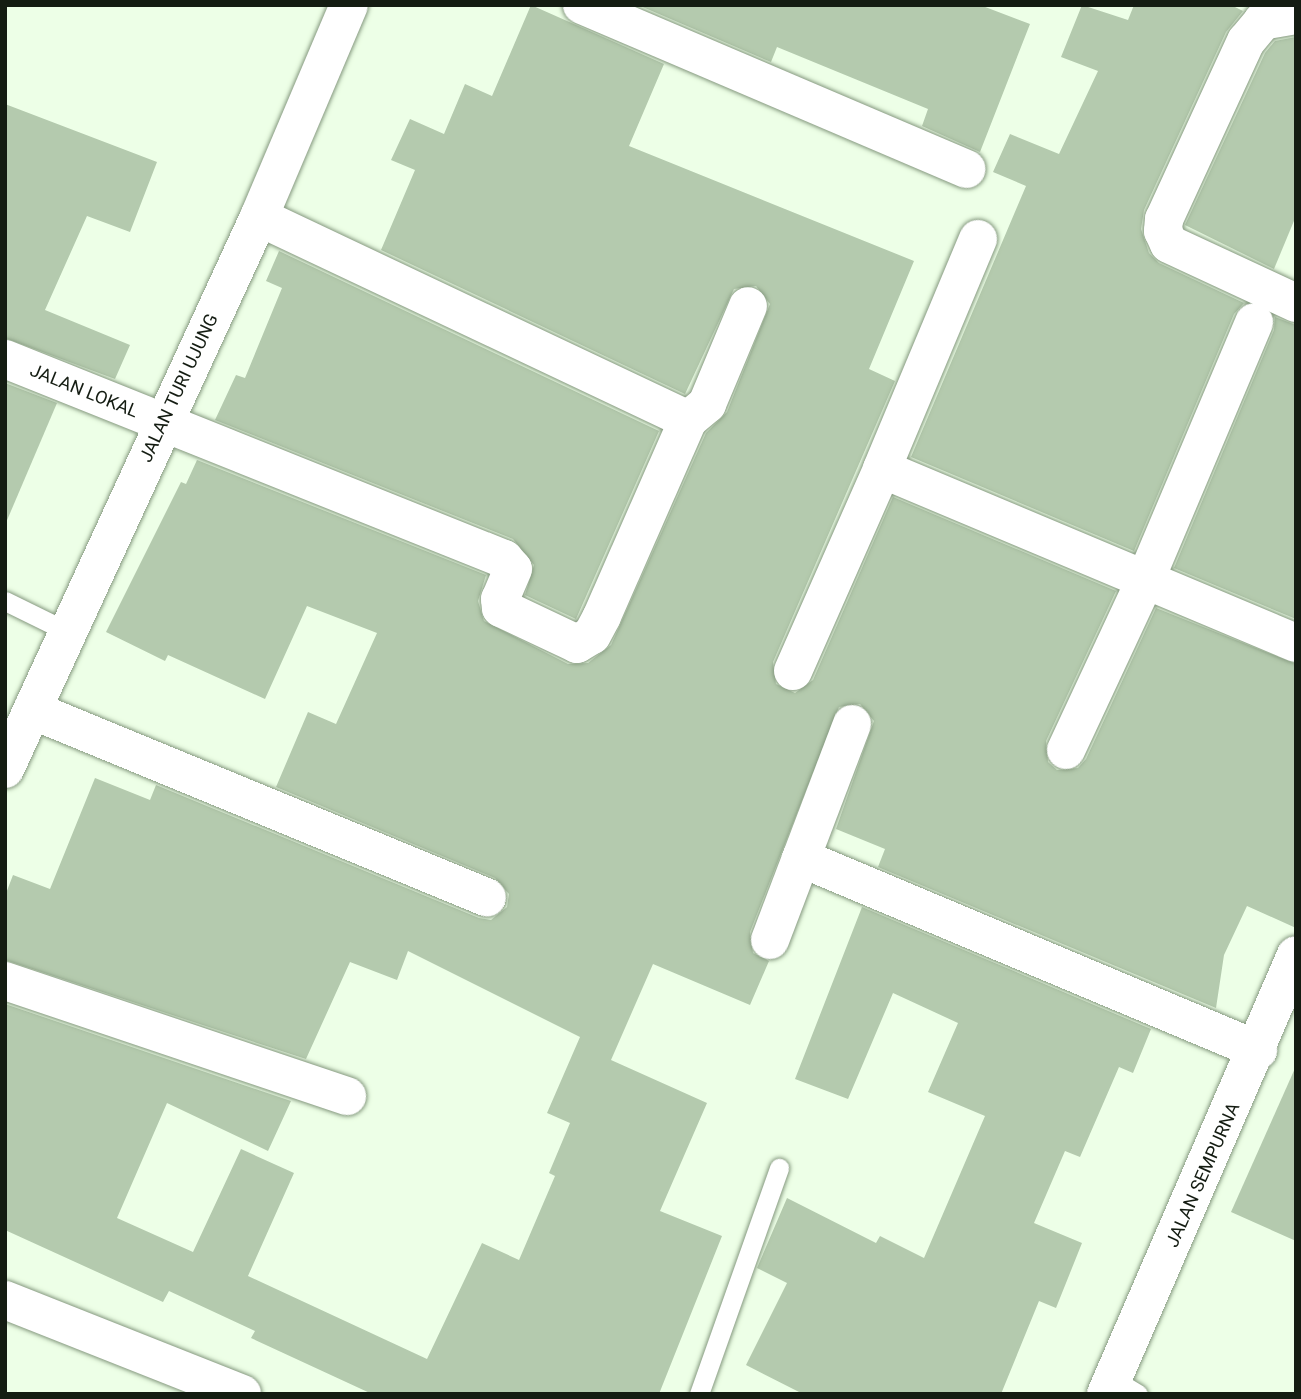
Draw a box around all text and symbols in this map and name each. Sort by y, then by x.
street label: JALAN TURI UJUNG [135,310,223,466]
street label: JALAN LOKAL [27,360,141,422]
street label: JALAN SEMPURNA [1161,1099,1245,1251]

